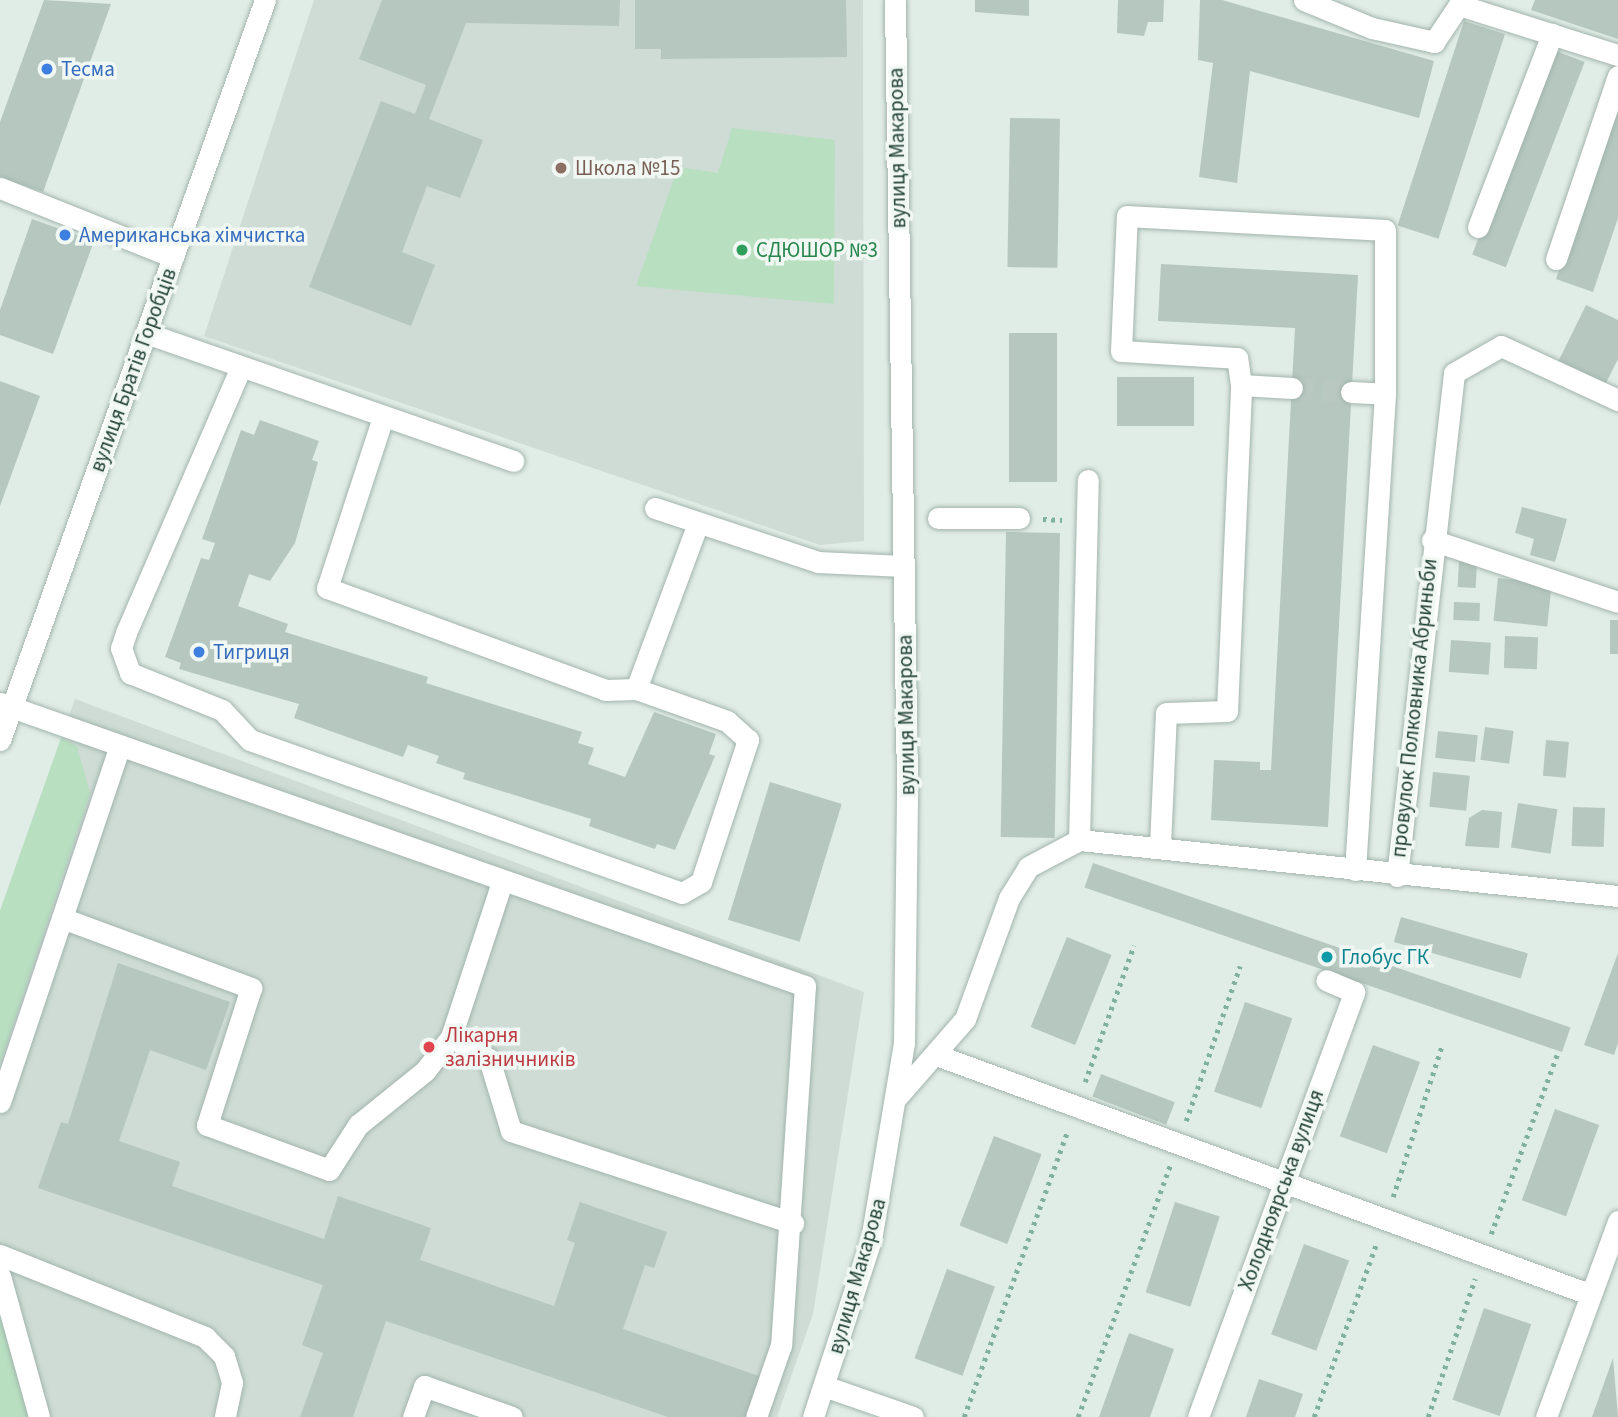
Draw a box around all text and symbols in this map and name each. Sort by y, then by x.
place label: Тесма [61,56,115,82]
marker: Тесма [39,61,55,77]
street label: вулиця Макарова [883,67,911,229]
place label: Школа №15 [575,155,680,181]
marker: Школа №15 [553,160,569,176]
place label: Американська хімчистка [79,222,305,248]
marker: Американська хімчистка [57,227,73,243]
place label: СДЮШОР №3 [756,237,878,263]
marker: СДЮШОР №3 [734,242,750,258]
street label: вулиця Братів Горобців [84,265,182,475]
street label: провулок Полковника Абриньби [1386,557,1442,859]
street label: вулиця Макарова [892,634,920,796]
place label: Тигриця [213,639,290,665]
marker: Тигриця [191,644,207,660]
place label: Глобус ГК [1341,944,1429,970]
marker: Глобус ГК [1319,949,1335,965]
place label: Лікарня залізничників [445,1022,575,1072]
marker: Лікарня залізничників [419,1037,439,1057]
street label: Холодноярська вулиця [1233,1086,1329,1294]
street label: вулиця Макарова [823,1195,891,1357]

